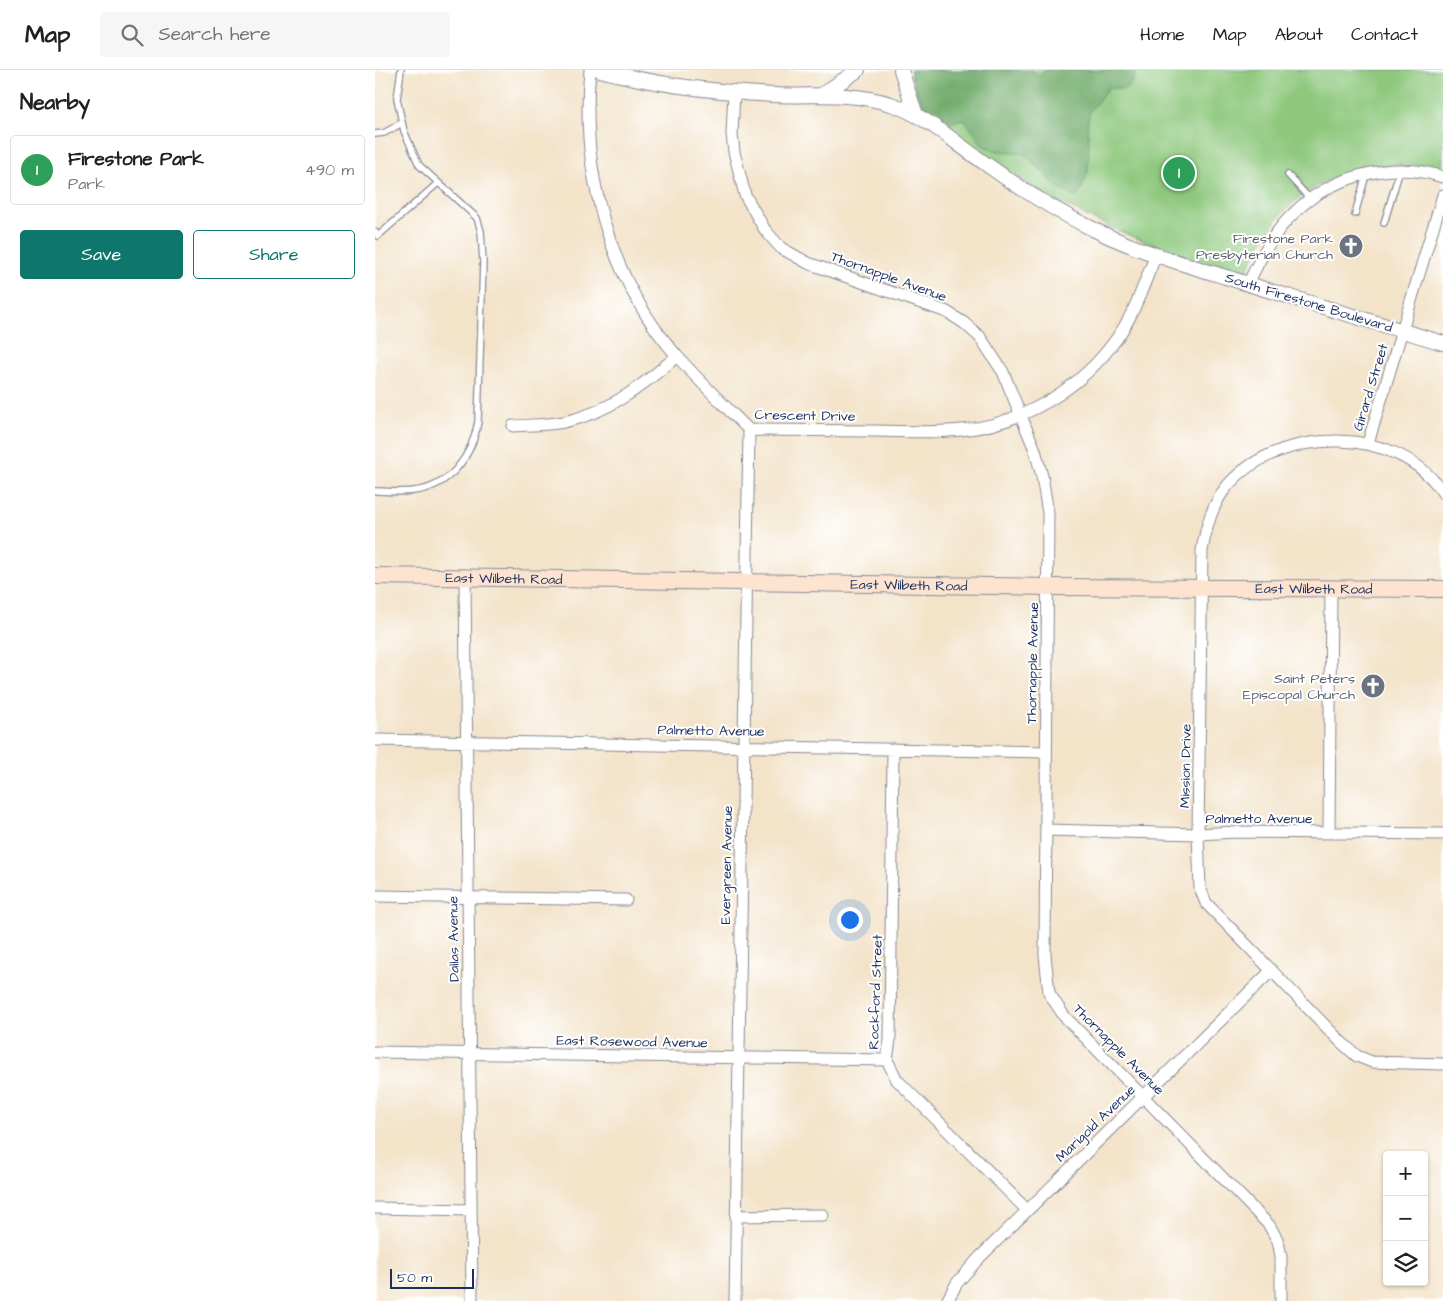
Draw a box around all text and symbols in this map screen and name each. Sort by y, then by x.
search box [100,12,450,57]
text: Map [25,18,70,52]
icon: search [118,21,146,49]
text: Search here [158,21,271,48]
text: Home [1140,22,1185,47]
text: Map [1213,22,1247,47]
text: About [1275,22,1323,47]
text: Contact [1351,22,1418,47]
text: Nearby [20,88,90,117]
text: Firestone Park [68,146,204,173]
pin: 1 [1163,154,1195,192]
text: 1 [36,159,38,181]
text: 490 m [305,159,354,181]
text: Park [68,173,105,195]
place label: Firestone Park Presbyterian Church [1196,229,1333,265]
button: Save [20,230,183,279]
button: Share [193,230,355,279]
church icon: Firestone Park Presbyterian Church [1338,233,1364,259]
street label: Thornapple Avenue [828,247,950,307]
street label: South Firestone Boulevard [1223,268,1395,338]
street label: Girard Street [1348,341,1394,433]
street label: Crescent Drive [754,405,856,427]
street label: East Wilbeth Road [445,568,563,590]
street label: East Wilbeth Road [850,575,968,597]
street label: East Wilbeth Road [1255,579,1372,600]
street label: Thornapple Avenue [1022,602,1044,724]
place label: Saint Peters Episcopal Church [1243,669,1355,705]
church icon: Saint Peters Episcopal Church [1360,673,1386,699]
street label: Palmetto Avenue [657,720,765,742]
street label: Mission Drive [1175,723,1197,808]
street label: Evergreen Avenue [716,805,738,925]
street label: Palmetto Avenue [1205,809,1313,829]
street label: Dallas Avenue [443,895,465,982]
your location [837,907,863,933]
street label: Rockford Street [864,934,888,1050]
street label: Thornapple Avenue [1068,1000,1169,1100]
street label: East Rosewood Avenue [556,1031,708,1053]
street label: Marigold Avenue [1051,1080,1140,1167]
map controls [1383,1151,1428,1286]
button: + [1383,1151,1428,1196]
button: − [1383,1196,1428,1241]
button: layers [1383,1241,1428,1286]
scale bar [390,1266,474,1289]
text: 50 m [397,1268,432,1288]

